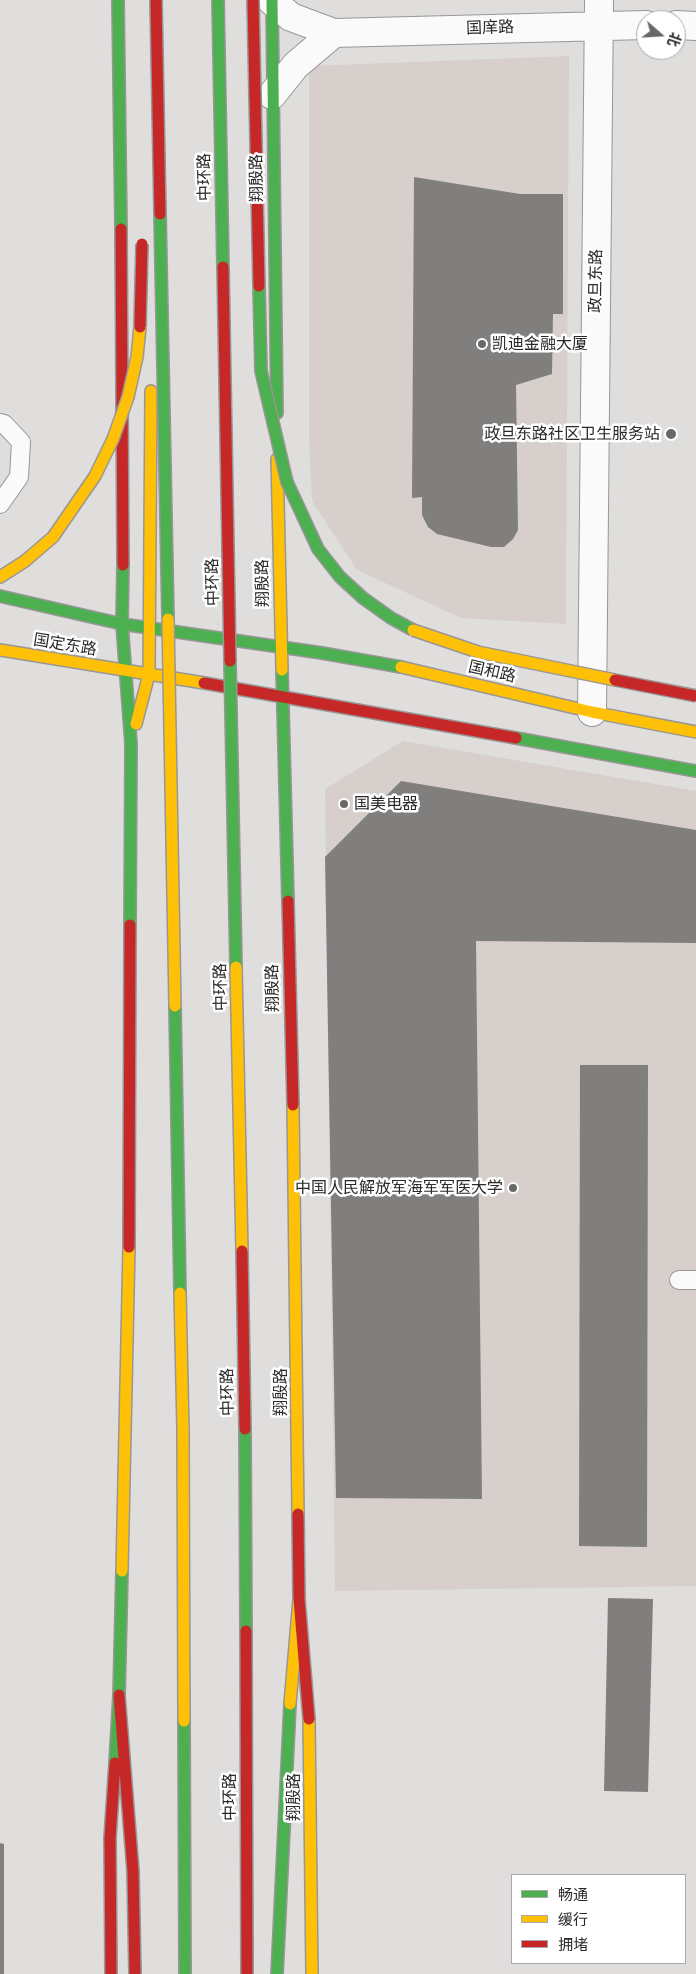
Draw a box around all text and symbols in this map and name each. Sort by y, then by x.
north arrow [636,10,686,60]
street label: 国庠路 [466,18,514,38]
text: 北 [664,30,684,49]
street label: 中环路 [195,153,215,201]
street label: 翔殷路 [247,154,267,202]
street label: 政旦东路 [586,249,606,313]
place label: 凯迪金融大厦 [492,334,588,354]
marker: 凯迪金融大厦 [476,338,488,350]
place label: 政旦东路社区卫生服务站 [484,424,660,444]
marker: 政旦东路社区卫生服务站 [664,427,678,441]
street label: 中环路 [203,558,223,606]
street label: 翔殷路 [253,559,273,607]
street label: 国定东路 [32,631,98,659]
street label: 国和路 [466,657,518,687]
place label: 国美电器 [354,794,418,814]
marker: 国美电器 [338,798,350,810]
street label: 中环路 [211,963,231,1011]
street label: 翔殷路 [263,964,283,1012]
place label: 中国人民解放军海军军医大学 [295,1178,503,1198]
marker: 中国人民解放军海军军医大学 [507,1182,519,1194]
street label: 中环路 [218,1368,238,1416]
street label: 翔殷路 [271,1368,291,1416]
street label: 中环路 [220,1773,240,1821]
street label: 翔殷路 [284,1773,304,1821]
legend [511,1874,686,1964]
text: 畅通 [558,1886,588,1904]
text: 缓行 [558,1911,588,1929]
text: 拥堵 [558,1936,588,1954]

